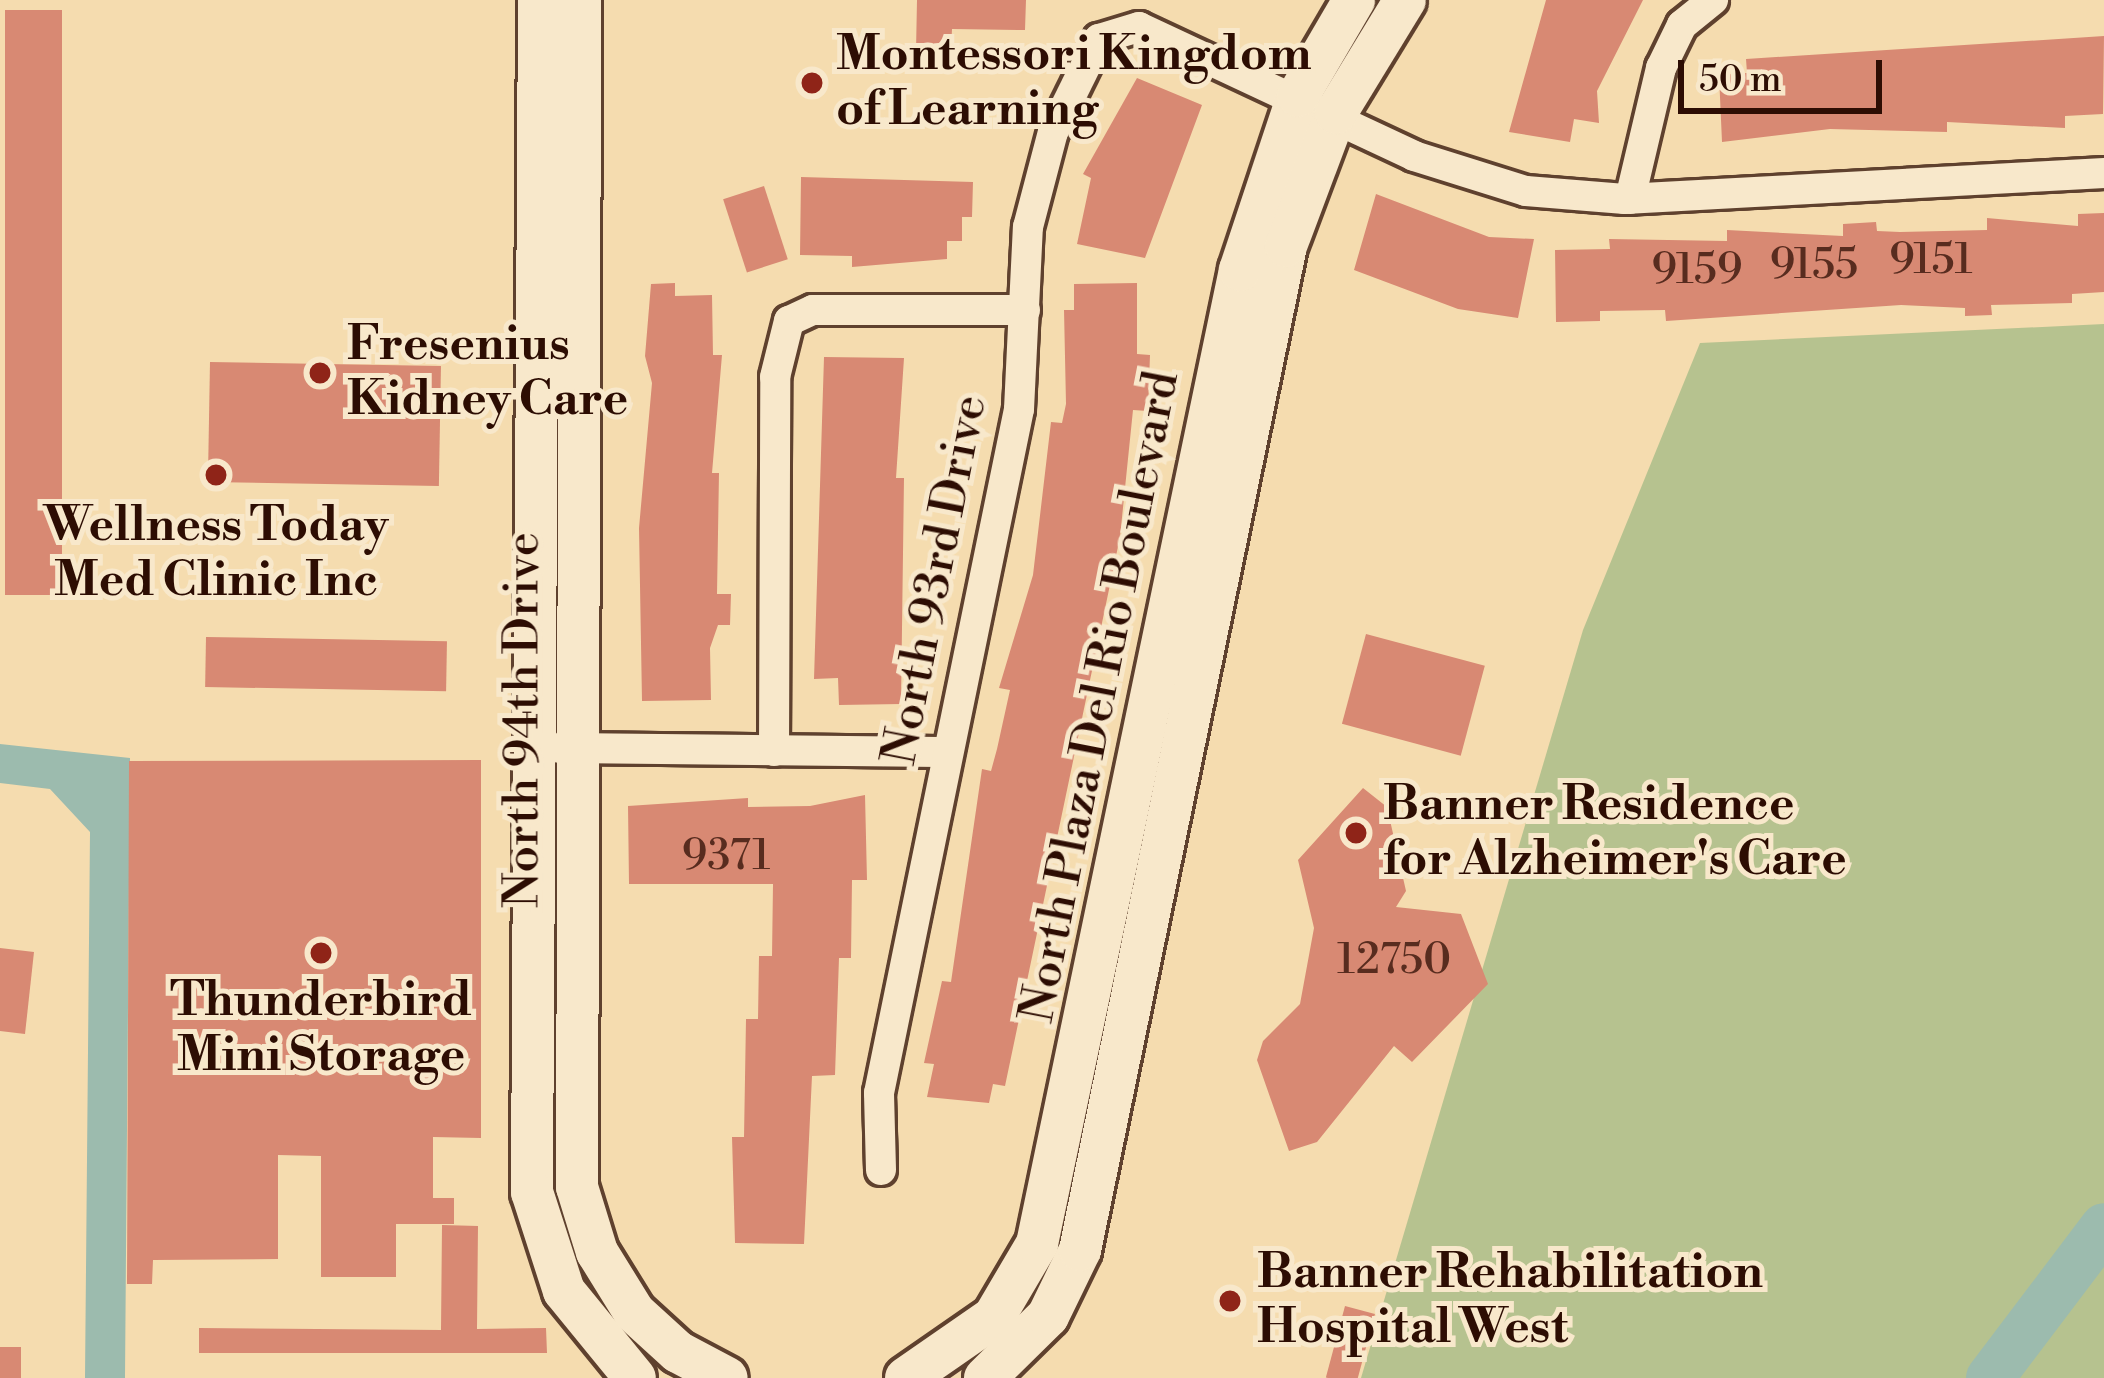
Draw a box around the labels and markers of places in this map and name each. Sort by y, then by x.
place label: Montessori Kingdom of Learning [836,26,1312,139]
marker: Montessori Kingdom of Learning [799,70,825,96]
place label: Fresenius Kidney Care [347,316,628,429]
marker: Fresenius Kidney Care [304,357,336,389]
marker: Wellness Today Med Clinic Inc [200,459,232,491]
place label: Wellness Today Med Clinic Inc [43,497,389,610]
place label: Banner Residence for Alzheimer's Care [1383,776,1847,889]
marker: Banner Residence for Alzheimer's Care [1340,817,1372,849]
marker: Thunderbird Mini Storage [308,940,334,966]
place label: Thunderbird Mini Storage [170,972,472,1085]
place label: Banner Rehabilitation Hospital West [1257,1244,1763,1357]
marker: Banner Rehabilitation Hospital West [1214,1285,1246,1317]

